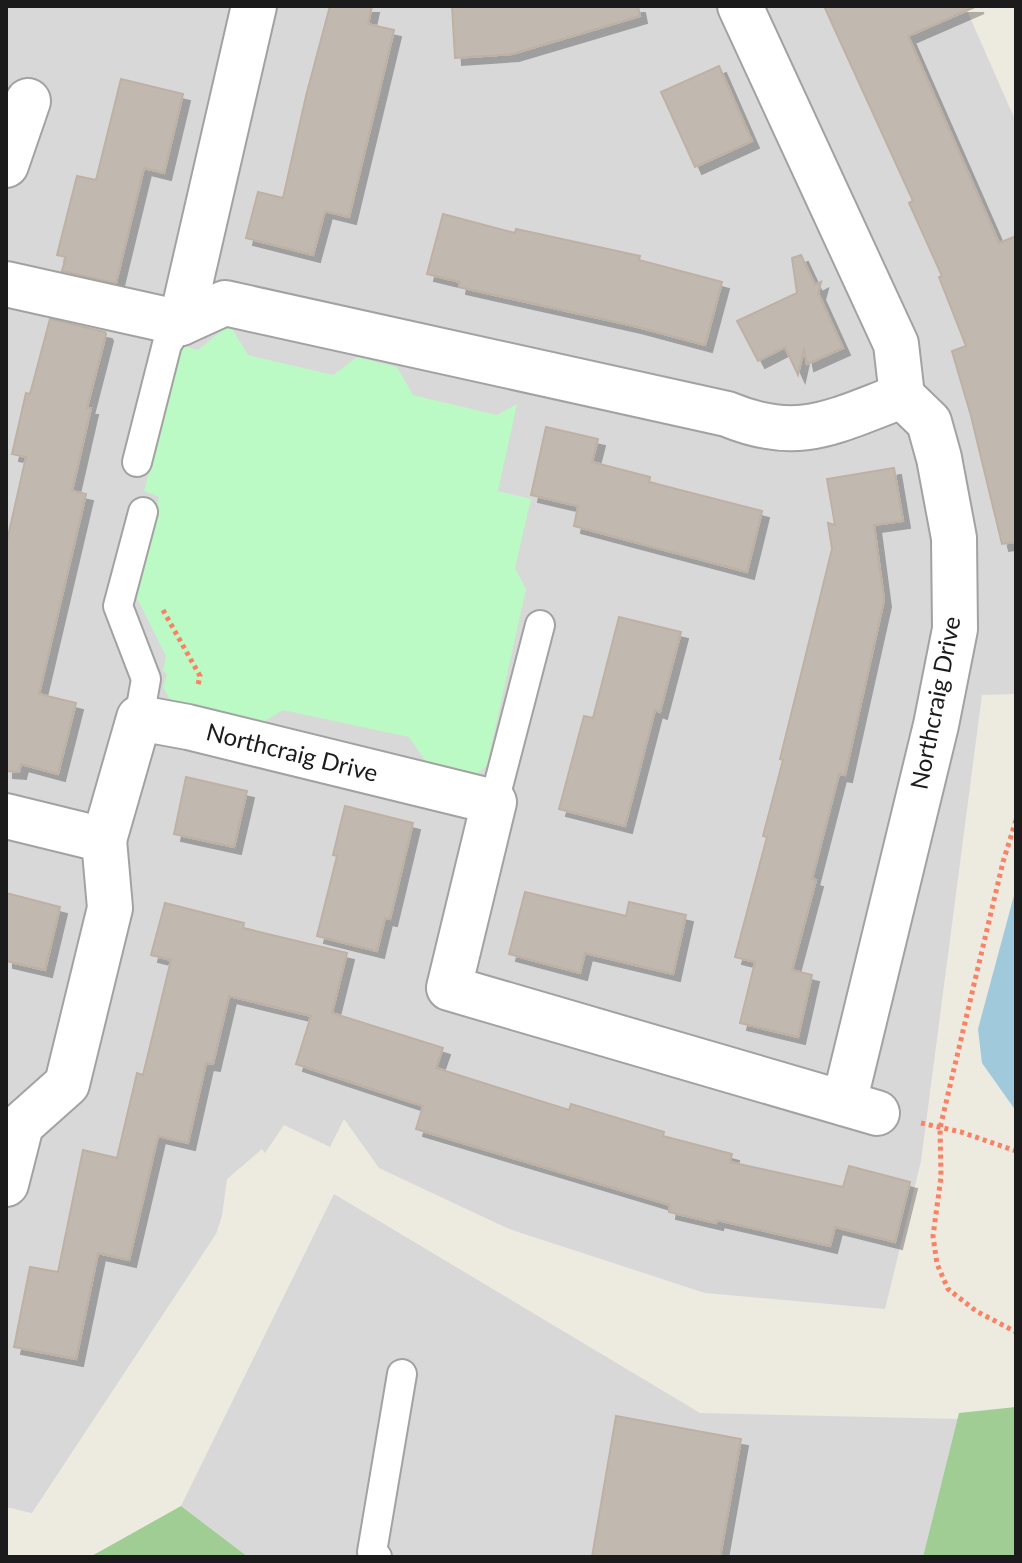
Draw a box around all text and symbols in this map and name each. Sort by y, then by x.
street label: Northcraig Drive [904,614,966,792]
street label: Northcraig Drive [204,716,381,787]

